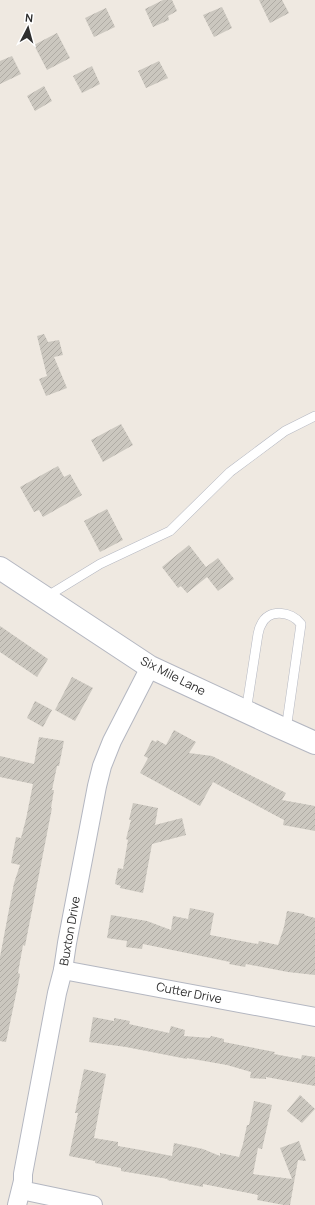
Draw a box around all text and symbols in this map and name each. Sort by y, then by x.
north arrow [8,8,48,48]
text: N [24,10,34,25]
street label: Six Mile Lane [138,652,209,699]
street label: Buxton Drive [55,895,84,967]
street label: Cutter Drive [155,978,223,1007]

